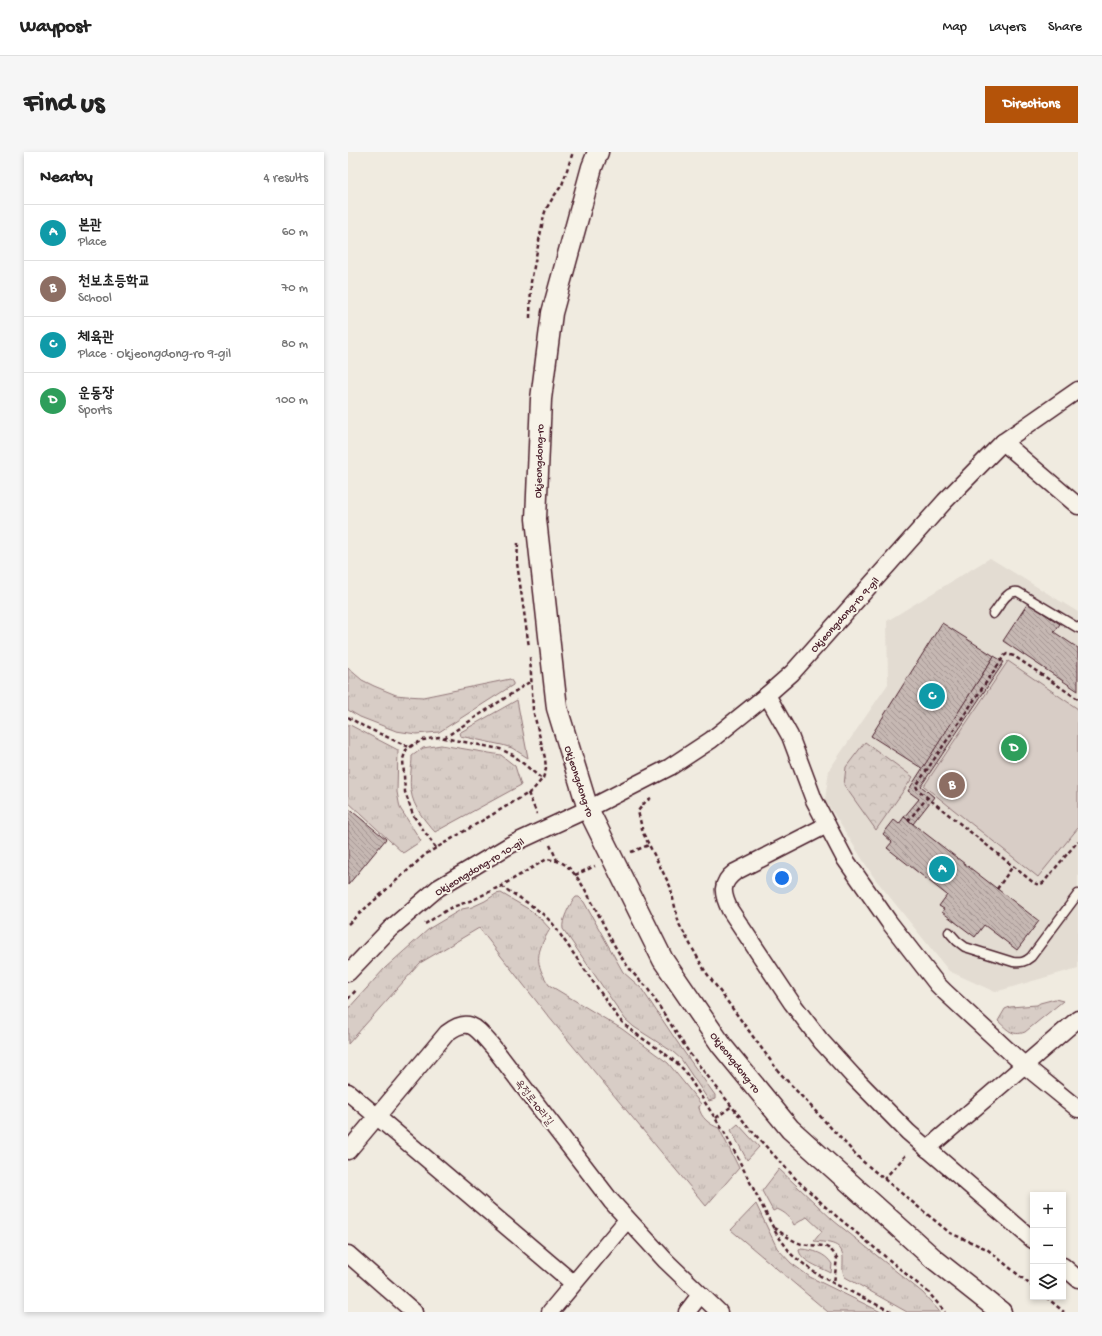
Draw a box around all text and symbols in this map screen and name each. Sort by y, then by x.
text: Waypost [20,16,90,39]
text: Map [943,19,967,36]
text: Layers [989,19,1026,36]
text: Share [1048,19,1082,36]
button: Directions [985,86,1078,123]
text: Find us [24,88,104,121]
text: Nearby [40,168,93,188]
text: 4 results [264,171,308,186]
text: 본관 [78,217,102,235]
text: A [49,225,57,240]
text: 60 m [282,225,308,240]
text: Place [78,235,106,250]
text: 천보초등학교 [78,273,150,291]
text: B [50,281,56,296]
text: 70 m [282,281,308,296]
text: School [78,291,112,306]
text: 체육관 [78,329,114,347]
text: C [49,337,57,352]
text: 80 m [281,337,308,352]
text: Place · Okjeongdong-ro 9-gil [78,347,231,362]
text: 운동장 [78,385,114,403]
text: D [49,393,57,408]
text: 100 m [276,393,308,408]
text: Sports [78,403,112,418]
street label: Okjeongdong-ro [533,423,547,498]
street label: Okjeongdong-ro 9-gil [809,575,883,655]
pin: C [919,681,945,711]
pin: D [1001,733,1027,763]
street label: Okjeongdong-ro [561,744,595,819]
pin: B [939,770,965,800]
street label: Okjeongdong-ro 10-gil [433,836,527,899]
pin: A [929,854,955,884]
your location [772,868,792,888]
street label: Okjeongdong-ro [707,1030,762,1096]
street label: 옥정로10라길 [512,1077,556,1129]
map controls [1030,1192,1066,1300]
button: + [1030,1192,1066,1228]
button: − [1030,1228,1066,1264]
button: layers [1030,1264,1066,1300]

